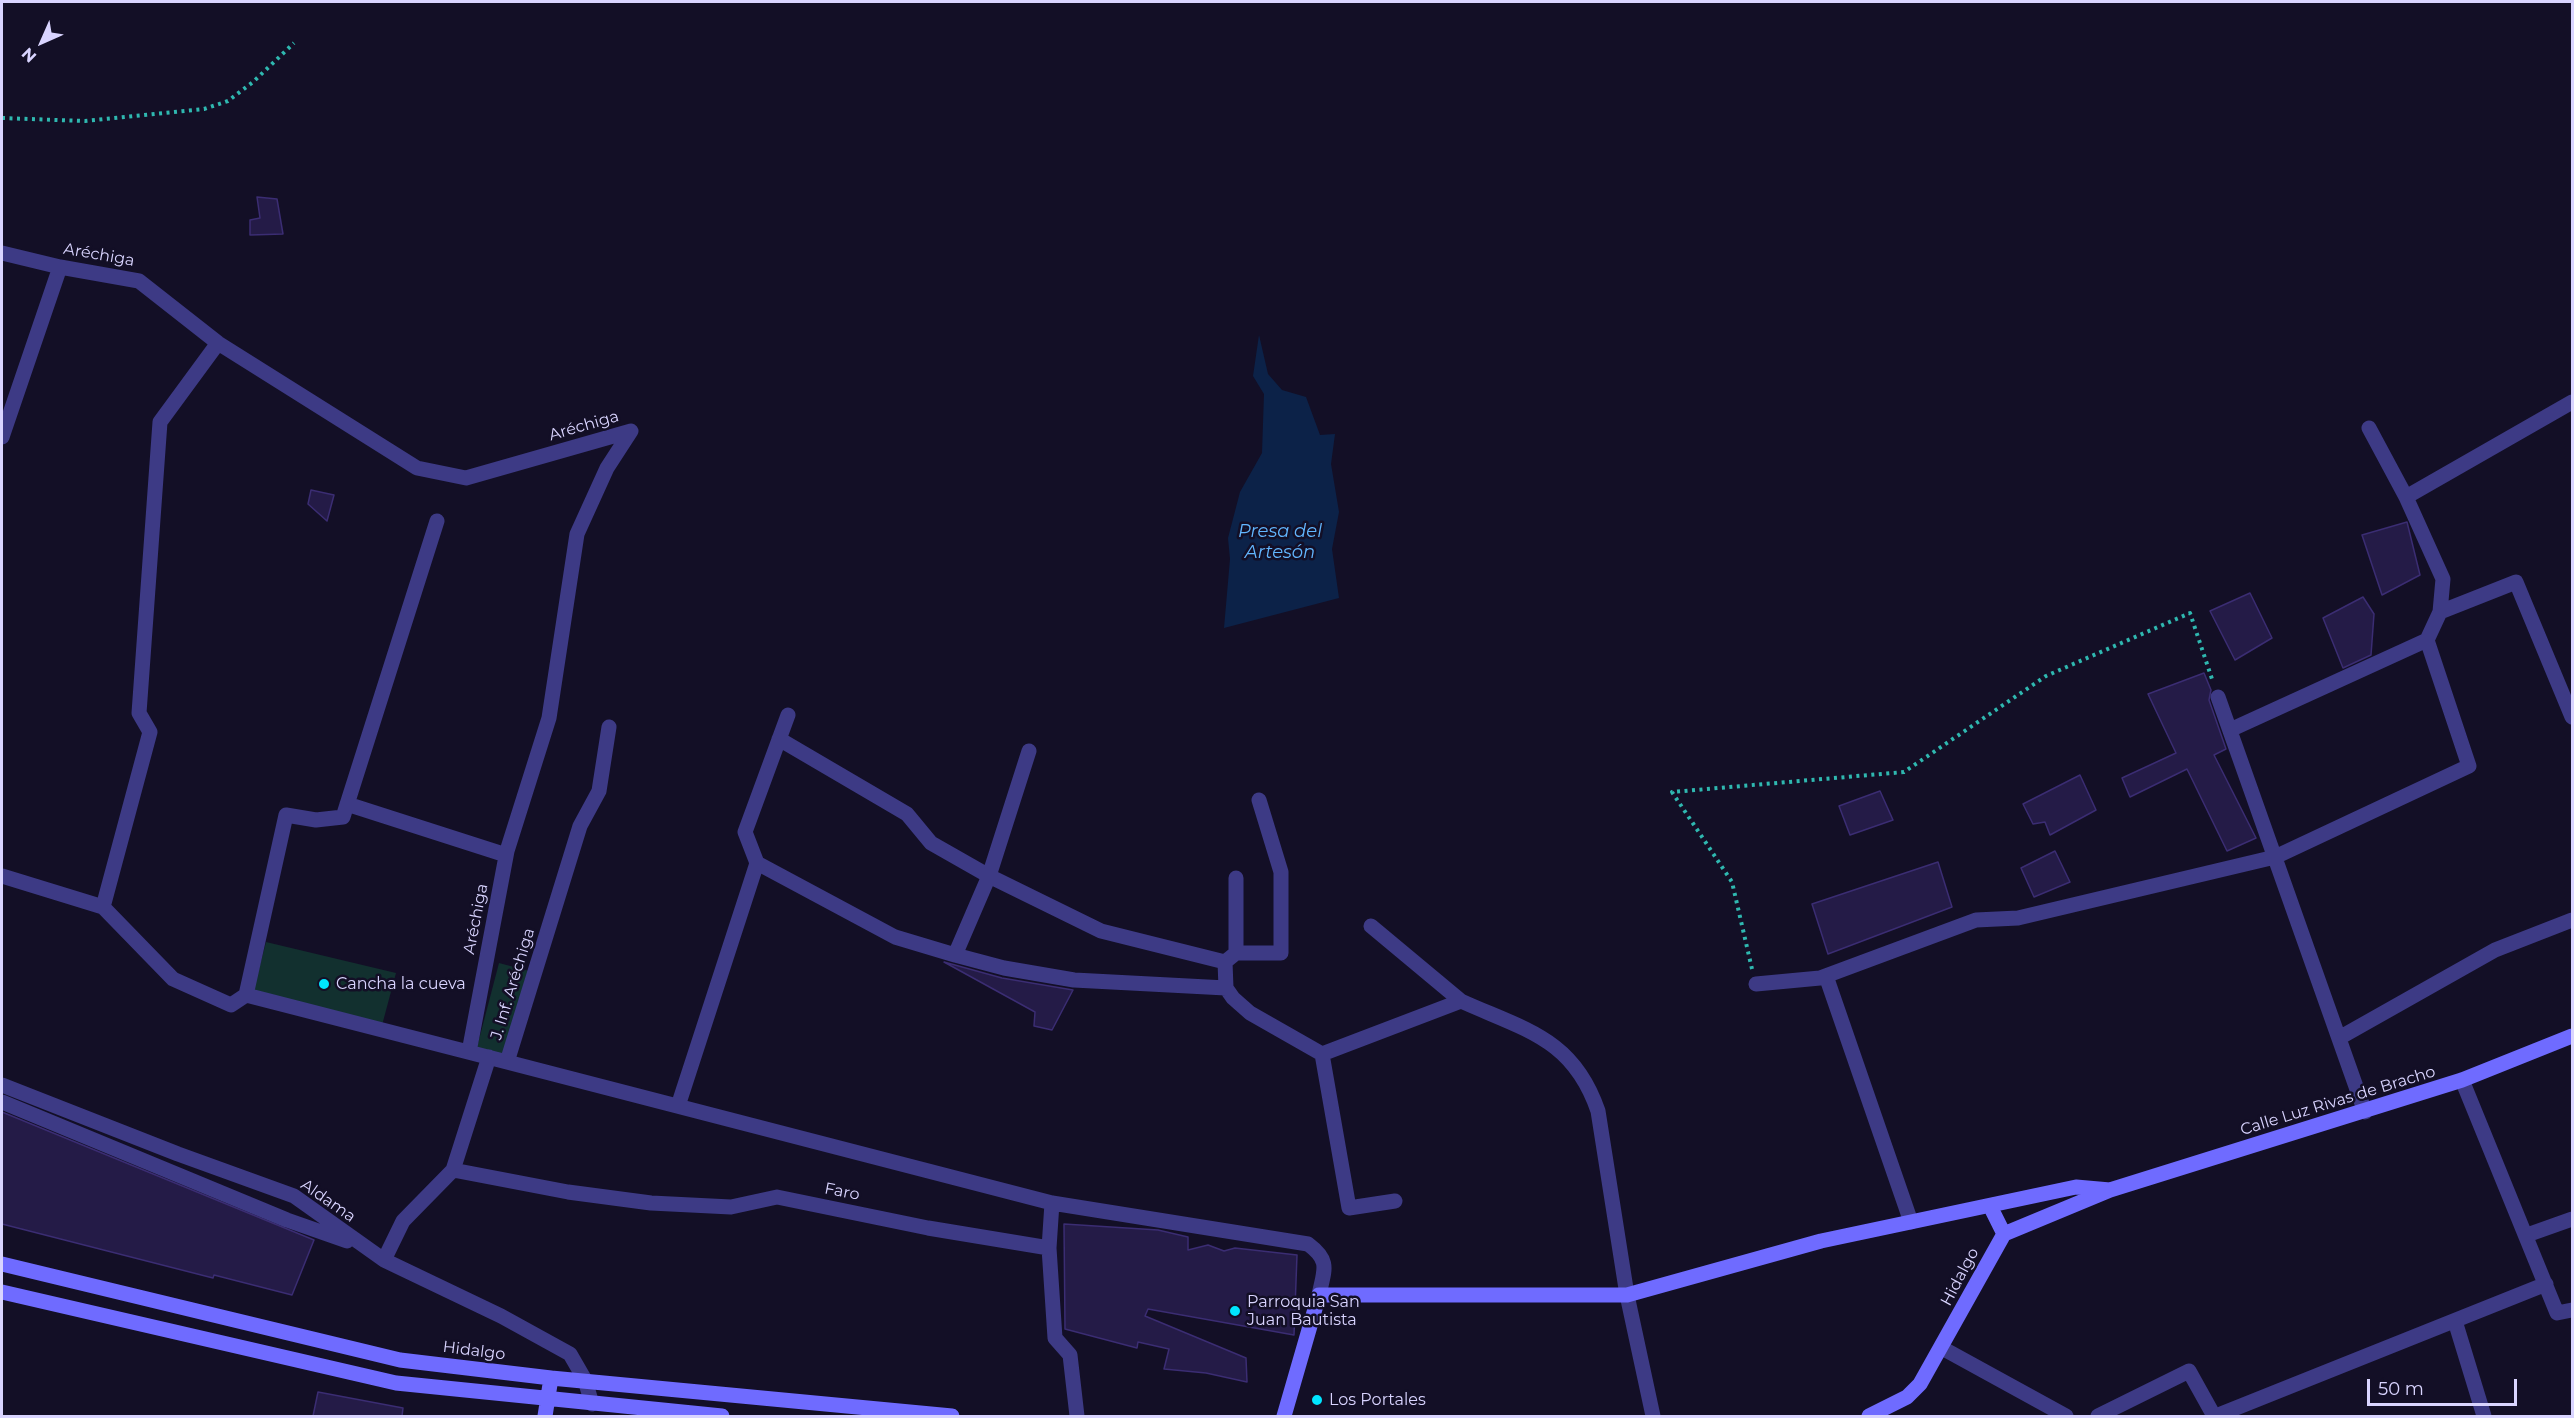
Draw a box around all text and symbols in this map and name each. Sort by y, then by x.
north arrow [12,12,72,72]
text: N [18,44,40,66]
street label: Aréchiga [62,239,136,271]
street label: Aréchiga [547,407,621,445]
water label: Presa del Artesón [1238,521,1322,564]
street label: Aréchiga [460,882,492,956]
street label: J. Inf. Aréchiga [487,926,539,1042]
place label: Cancha la cueva [336,974,466,994]
marker: Cancha la cueva [317,977,331,991]
street label: Calle Luz Rivas de Bracho [2238,1062,2438,1140]
street label: Aldama [297,1175,359,1227]
street label: Faro [823,1179,861,1205]
street label: Hidalgo [1937,1245,1983,1309]
place label: Parroquia San Juan Bautista [1247,1292,1360,1330]
marker: Parroquia San Juan Bautista [1228,1304,1242,1318]
street label: Hidalgo [442,1338,506,1364]
scale bar [2370,1367,2520,1405]
text: 50 m [2378,1378,2424,1400]
place label: Los Portales [1329,1390,1426,1410]
marker: Los Portales [1310,1393,1324,1407]

